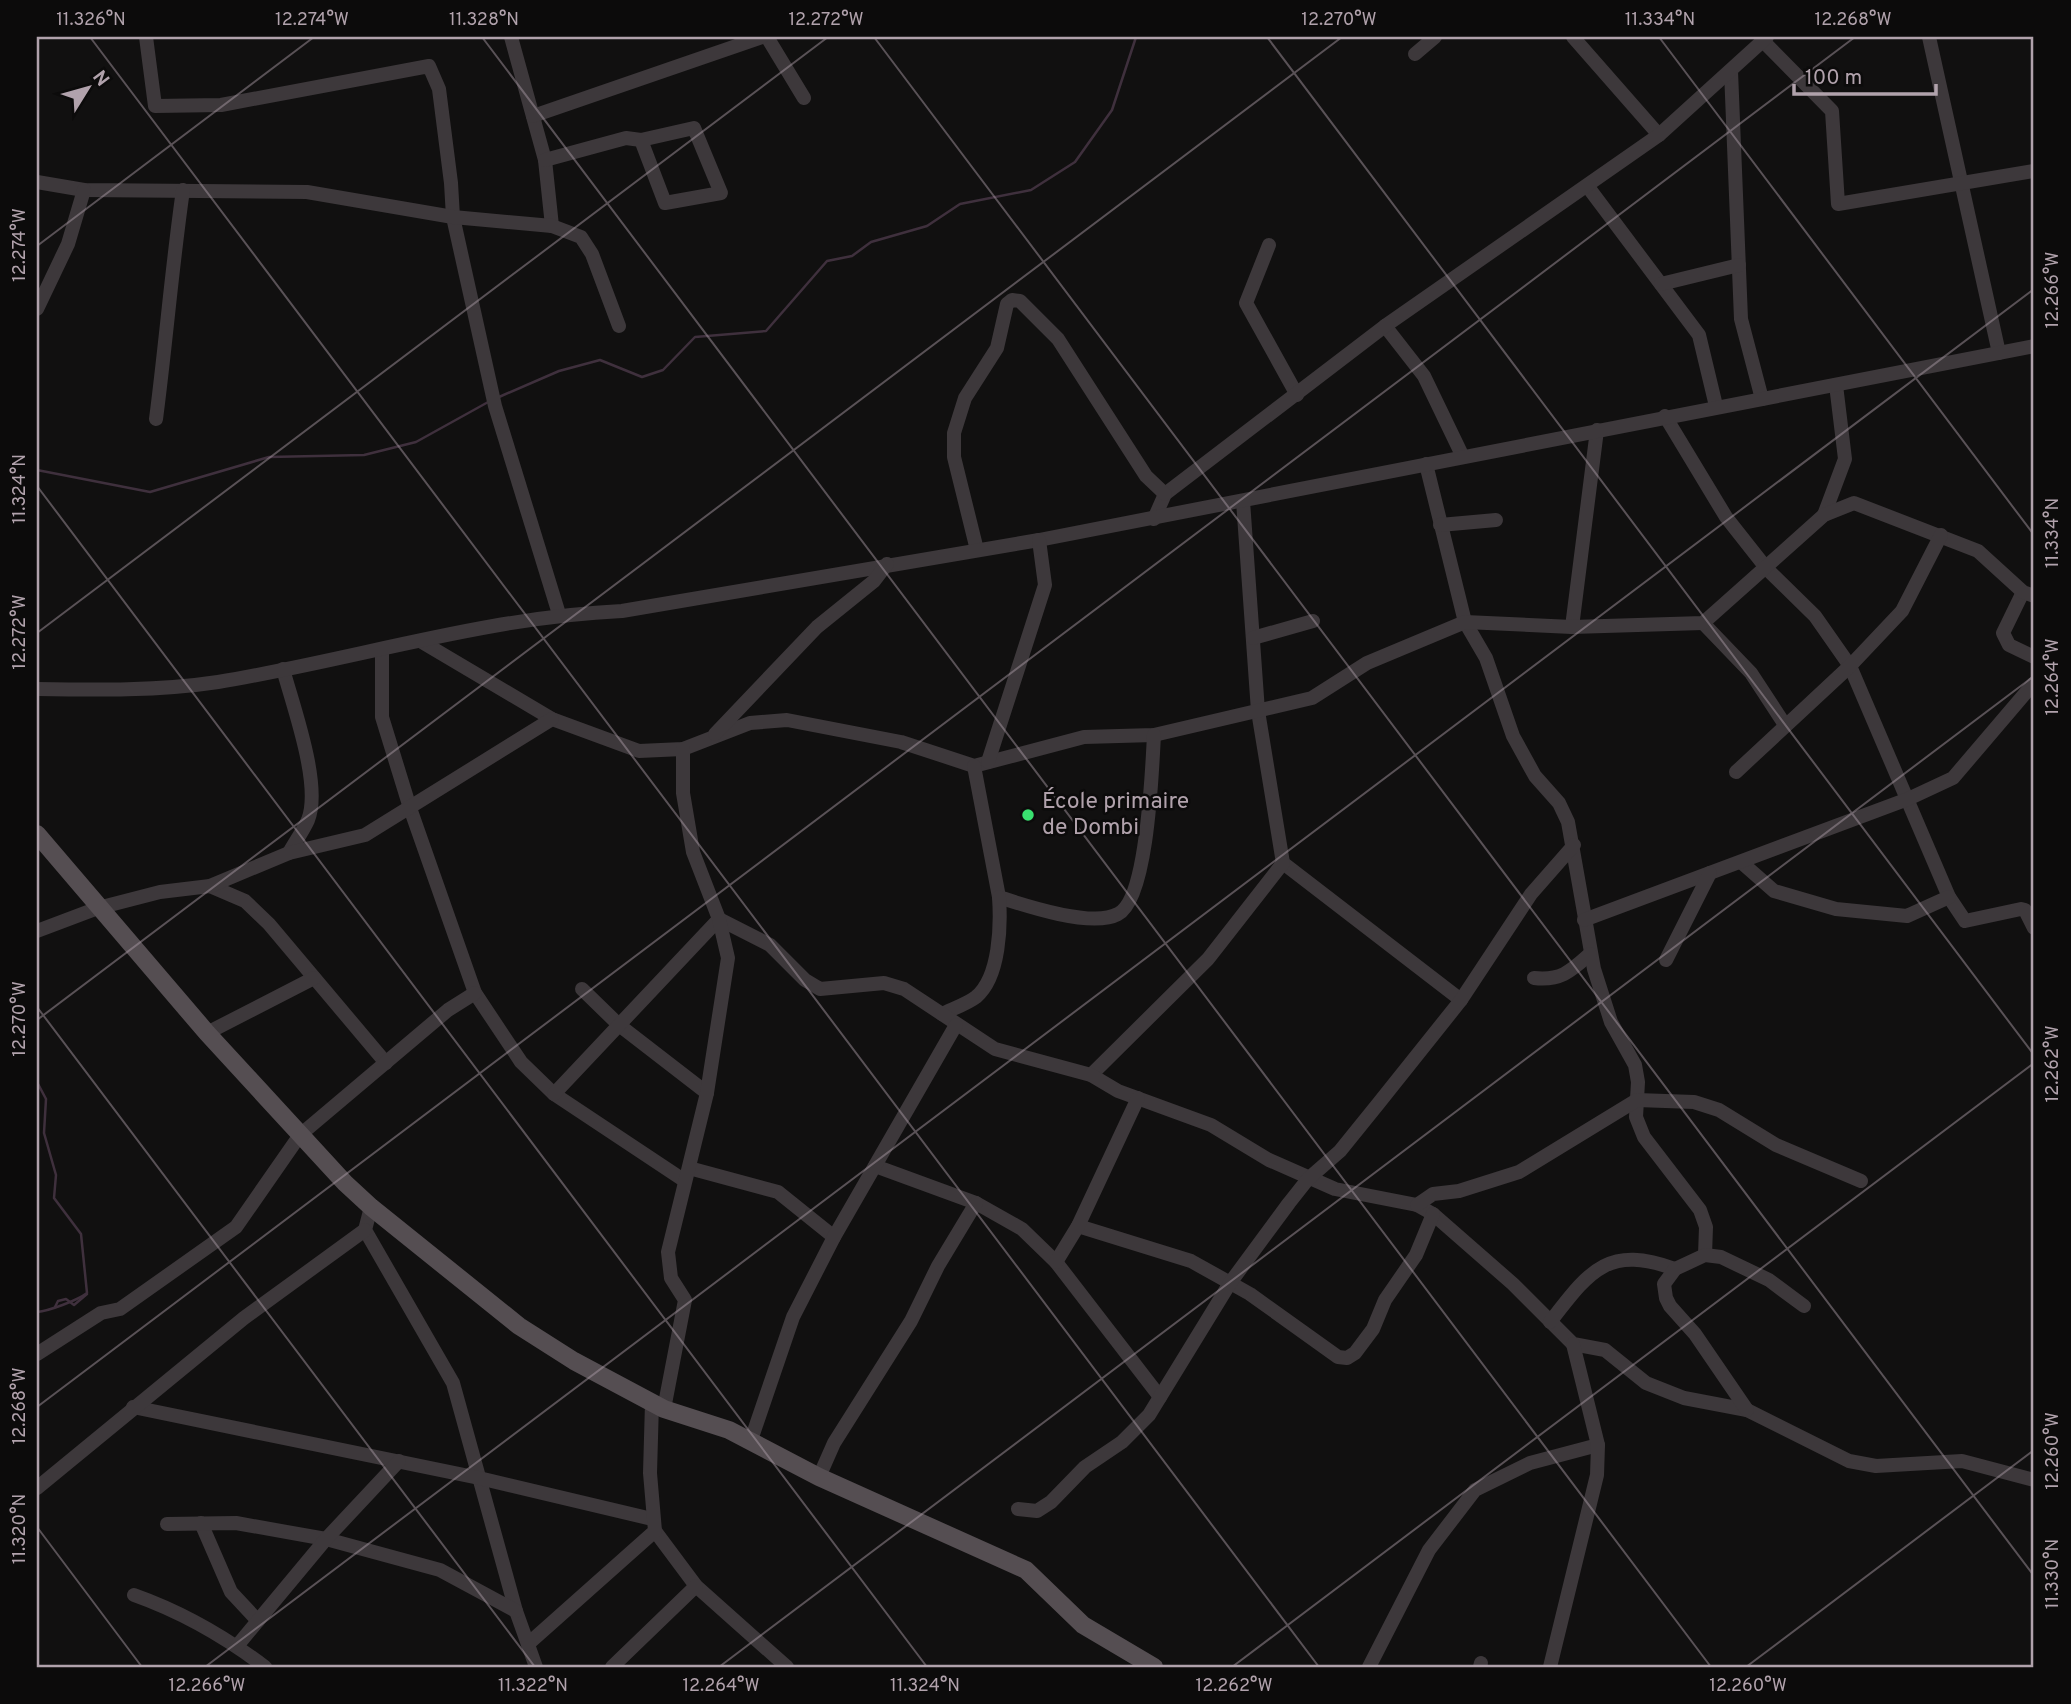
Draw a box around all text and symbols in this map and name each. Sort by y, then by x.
text: 11.326°N [56,9,126,32]
text: 12.274°W [275,9,349,32]
text: 11.328°N [449,9,519,32]
text: 12.272°W [788,9,864,32]
text: 12.270°W [1301,9,1377,32]
text: 11.334°N [1625,9,1695,32]
text: 12.268°W [1814,9,1892,32]
north arrow [52,52,122,122]
scale bar [1794,52,1936,96]
text: 100 m [1805,65,1862,92]
text: N [86,66,114,92]
text: 12.274°W [9,208,32,282]
text: 12.266°W [2042,252,2065,328]
text: 11.324°N [9,454,32,524]
text: 11.334°N [2042,498,2065,568]
text: 12.272°W [9,594,32,670]
text: 12.264°W [2042,638,2065,716]
place label: École primaire de Dombi [1042,787,1189,843]
marker: École primaire de Dombi [1020,807,1036,823]
text: 12.270°W [9,981,32,1057]
text: 12.262°W [2042,1025,2065,1103]
text: 12.268°W [9,1367,32,1445]
text: 12.260°W [2042,1412,2065,1490]
text: 11.320°N [9,1494,32,1564]
text: 11.330°N [2042,1539,2065,1609]
text: 12.266°W [169,1675,245,1698]
text: 11.322°N [498,1675,568,1698]
text: 12.264°W [682,1675,760,1698]
text: 11.324°N [890,1675,960,1698]
text: 12.262°W [1195,1675,1273,1698]
text: 12.260°W [1709,1675,1787,1698]

